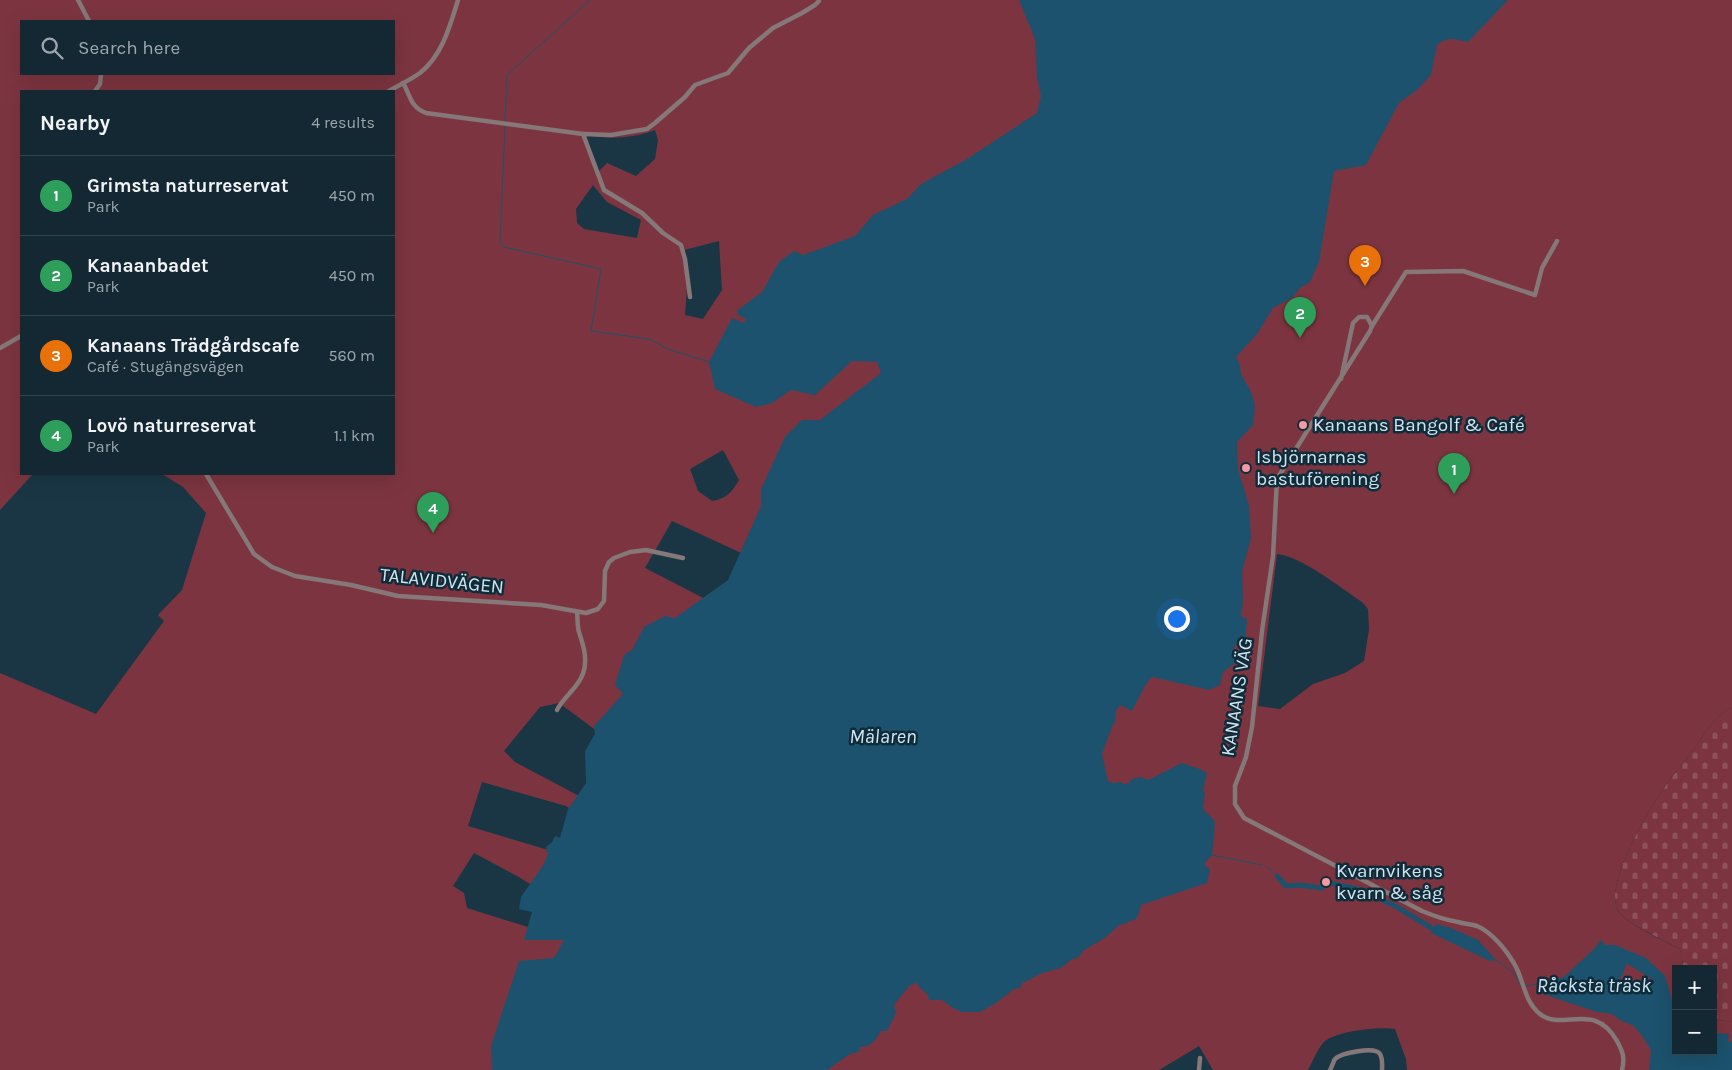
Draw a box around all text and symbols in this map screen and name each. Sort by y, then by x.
search box [20,20,395,75]
icon: search [38,34,66,62]
text: Search here [78,37,180,59]
text: Nearby [40,111,110,135]
text: 4 results [311,113,375,132]
text: Grimsta naturreservat [87,175,288,197]
text: 1 [53,186,59,205]
text: 450 m [329,186,375,205]
text: Park [87,197,119,216]
pin: 3 [1349,245,1381,286]
text: Kanaanbadet [87,255,208,277]
text: 2 [51,266,61,285]
text: 450 m [329,266,375,285]
text: Park [87,277,119,296]
pin: 2 [1284,297,1316,338]
text: Kanaans Trädgårdscafe [87,335,300,357]
text: 3 [51,346,61,365]
text: 560 m [329,346,375,365]
text: Café · Stugängsvägen [87,357,244,376]
place label: Kanaans Bangolf & Café [1313,414,1525,436]
text: Lovö naturreservat [87,415,256,437]
marker: Kanaans Bangolf & Café [1297,419,1309,431]
text: 4 [51,426,61,445]
text: 1.1 km [334,426,375,445]
text: Park [87,437,119,456]
place label: Isbjörnarnas bastuförening [1256,446,1379,490]
pin: 1 [1438,453,1470,494]
marker: Isbjörnarnas bastuförening [1240,462,1252,474]
pin: 4 [417,492,449,533]
street label: TALAVIDVÄGEN [379,564,505,598]
your location [1164,606,1190,632]
street label: KANAANS VÄG [1217,636,1257,758]
water label: Mälaren [849,725,917,748]
place label: Kvarnvikens kvarn & såg [1336,860,1443,904]
marker: Kvarnvikens kvarn & såg [1320,876,1332,888]
map controls [1672,965,1717,1055]
button: + [1672,965,1717,1010]
water label: Råcksta träsk [1537,974,1652,997]
button: − [1672,1010,1717,1055]

